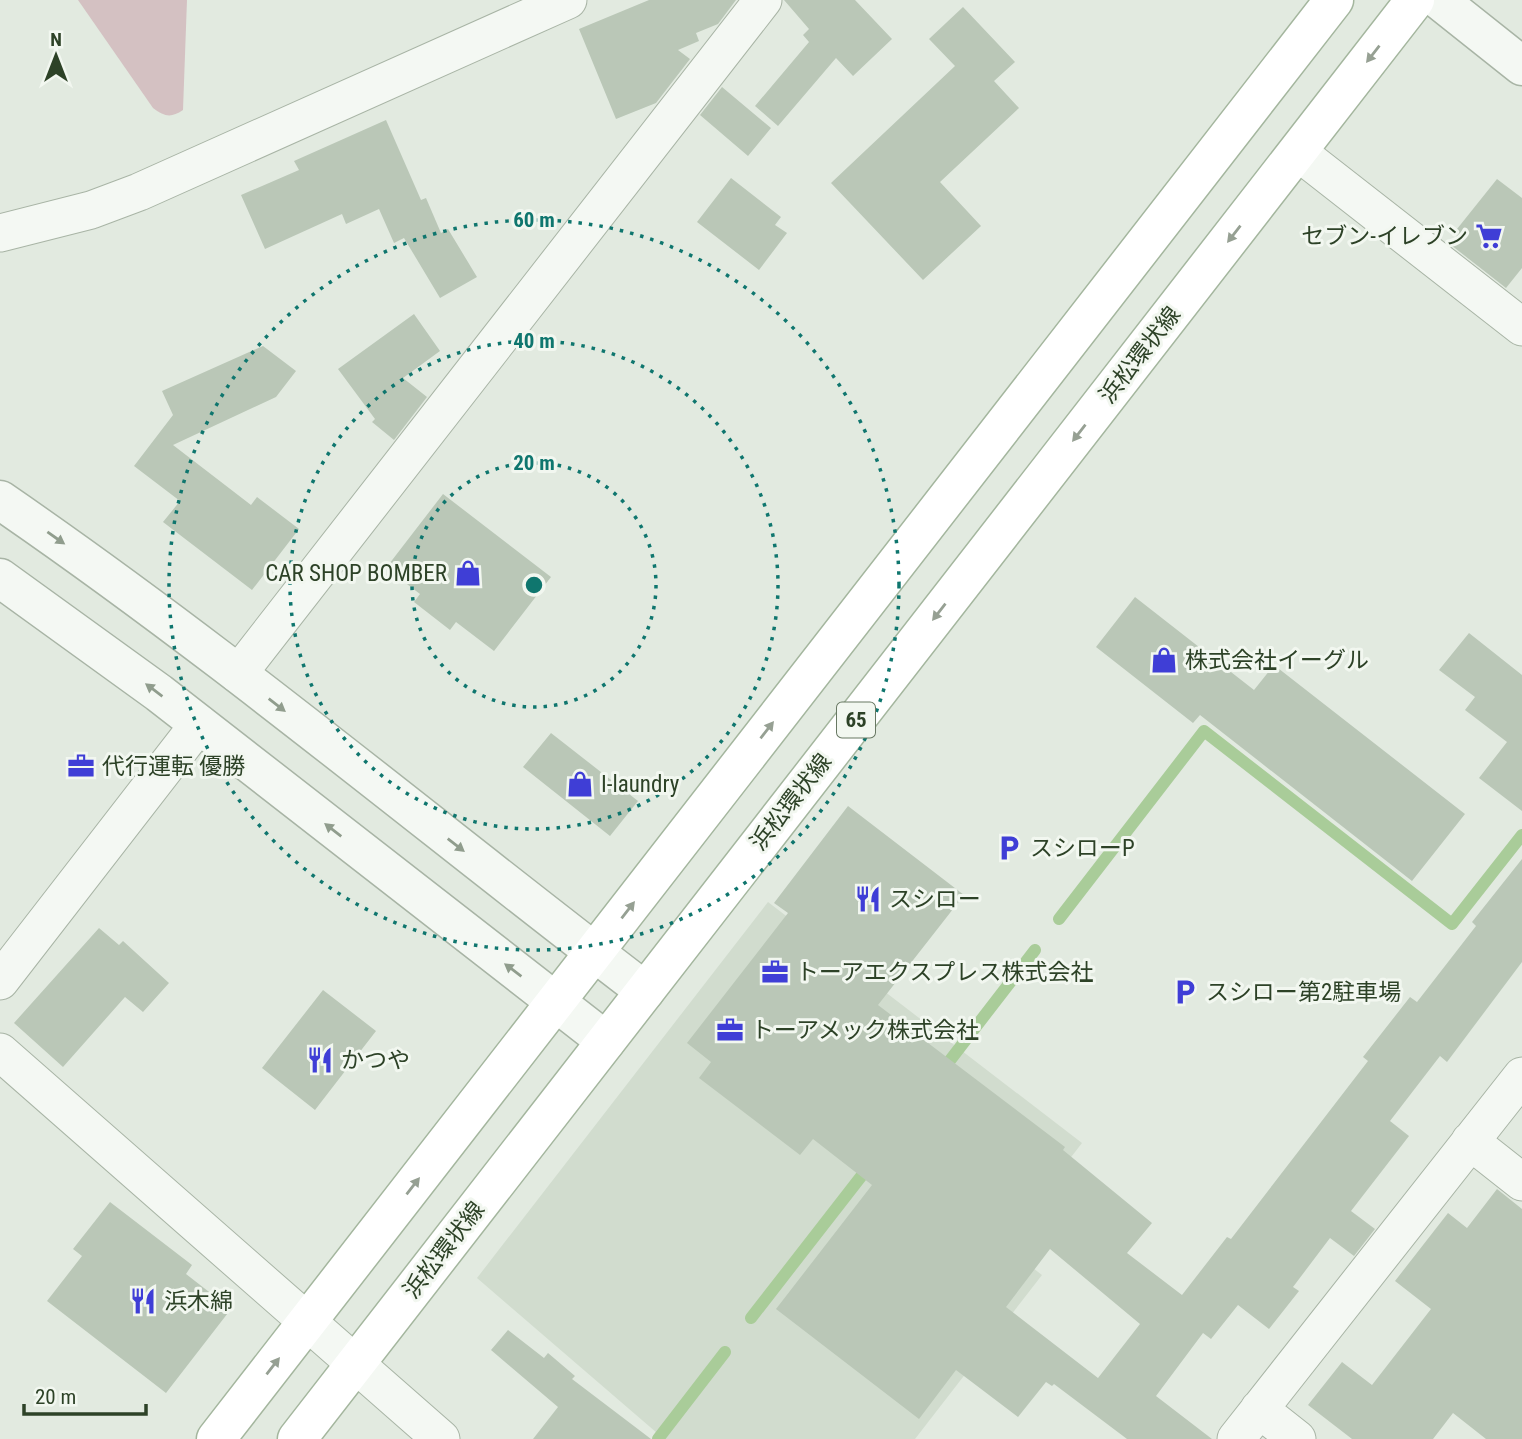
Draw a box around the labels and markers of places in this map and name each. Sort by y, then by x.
supermarket icon: セブン-イレブン [1474,221,1504,251]
place label: セブン-イレブン [1301,223,1468,250]
shop icon: CAR SHOP BOMBER [453,558,483,588]
place label: CAR SHOP BOMBER [265,560,447,587]
centre of rings [522,573,546,597]
shop icon: 株式会社イーグル [1149,645,1179,675]
place label: 株式会社イーグル [1185,647,1369,674]
office icon: 代行運転 優勝 [66,751,96,781]
place label: 代行運転 優勝 [102,753,245,780]
shop icon: I-laundry [565,769,595,799]
place label: I-laundry [601,771,680,798]
parking icon: スシローP [994,833,1024,863]
place label: スシローP [1030,835,1135,862]
restaurant icon: スシロー [853,884,883,914]
place label: スシロー [889,886,981,913]
office icon: トーアエクスプレス株式会社 [760,957,790,987]
place label: トーアエクスプレス株式会社 [796,959,1093,986]
parking icon: スシロー第2駐車場 [1170,977,1200,1007]
place label: スシロー第2駐車場 [1206,979,1401,1006]
office icon: トーアメック株式会社 [715,1015,745,1045]
place label: トーアメック株式会社 [751,1017,979,1044]
restaurant icon: かつや [305,1045,335,1075]
place label: かつや [341,1047,410,1074]
restaurant icon: 浜木綿 [128,1286,158,1316]
place label: 浜木綿 [164,1288,233,1315]

